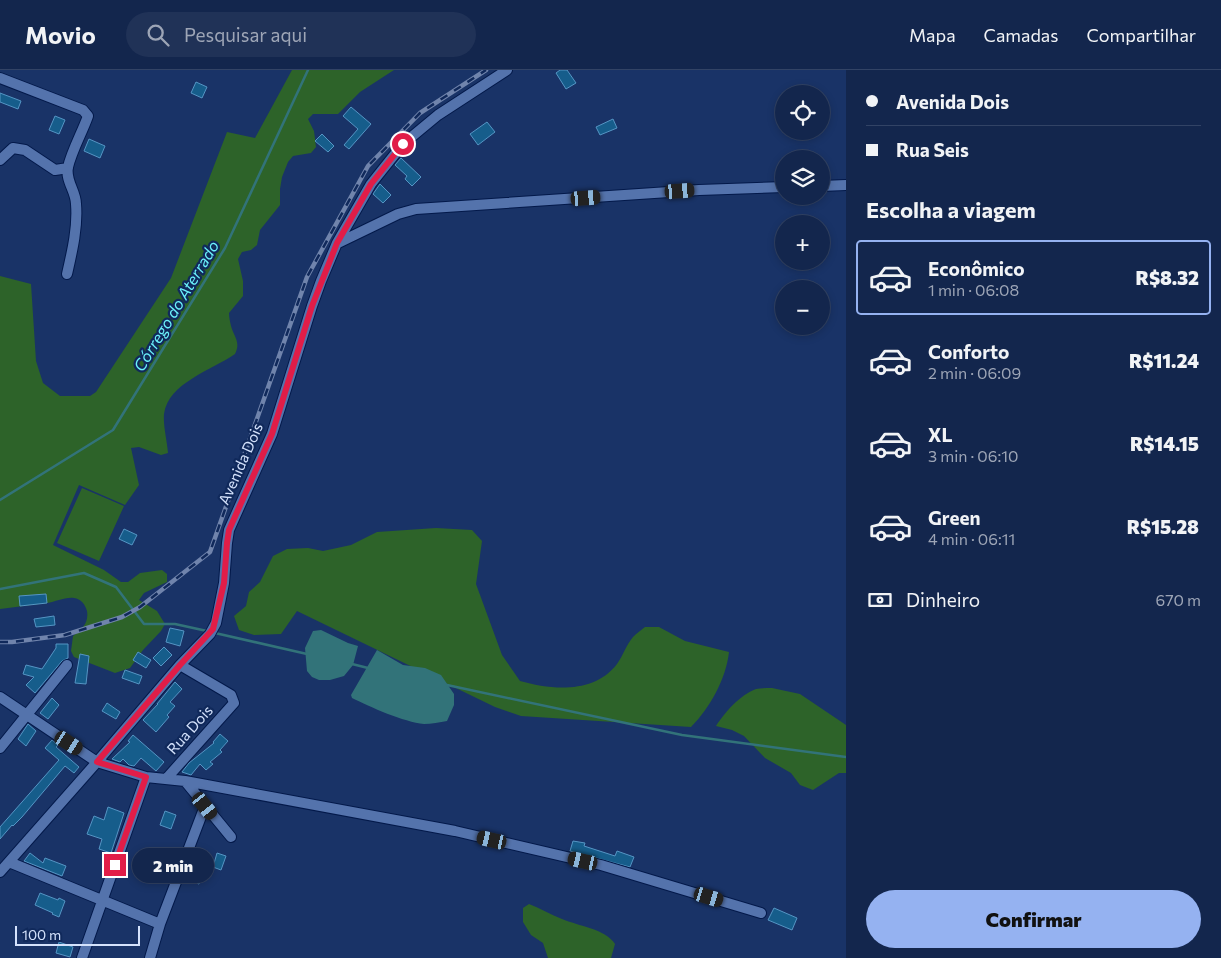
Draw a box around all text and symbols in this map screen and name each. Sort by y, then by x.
search box [126,12,476,57]
text: Movio [25,20,96,49]
icon: search [144,21,172,49]
text: Pesquisar aqui [184,23,307,46]
text: Mapa [909,24,956,46]
text: Camadas [984,24,1058,46]
text: Compartilhar [1086,24,1196,46]
map controls [775,85,830,335]
button: locate [775,85,830,140]
text: Avenida Dois [896,90,1009,113]
route start [392,133,414,155]
text: Rua Seis [896,138,969,161]
button: layers [775,150,830,205]
car [664,182,695,200]
car [570,189,601,207]
text: Escolha a viagem [866,196,1036,223]
button: + [775,215,830,270]
water label: Córrego do Aterrado [129,237,222,375]
icon: car [868,255,913,300]
text: Econômico [928,257,1025,280]
text: R$8.32 [1136,266,1199,289]
button: − [775,280,830,335]
text: 1 min · 06:08 [928,280,1019,299]
icon: car [868,338,913,383]
text: Conforto [928,340,1009,363]
text: R$11.24 [1129,349,1199,372]
text: 2 min · 06:09 [928,363,1021,382]
street label: Avenida Dois [214,420,266,507]
icon: car [868,421,913,466]
text: XL [928,423,953,446]
text: R$14.15 [1130,432,1199,455]
text: 3 min · 06:10 [928,446,1019,465]
icon: car [868,504,913,549]
text: Green [928,506,980,529]
text: R$15.28 [1127,515,1199,538]
text: 4 min · 06:11 [928,529,1015,548]
icon: cash [866,586,894,614]
text: Dinheiro [906,588,980,611]
text: 670 m [1155,590,1201,609]
street label: Rua Dois [163,701,216,758]
car [52,729,85,757]
car [189,790,220,822]
car [475,829,508,851]
callout: 2 min [132,848,215,882]
car [566,850,599,872]
route end [104,854,126,876]
text: 2 min [153,856,193,875]
car [692,885,725,909]
button: Confirmar [866,890,1201,948]
scale bar [15,923,140,946]
text: 100 m [22,926,61,943]

